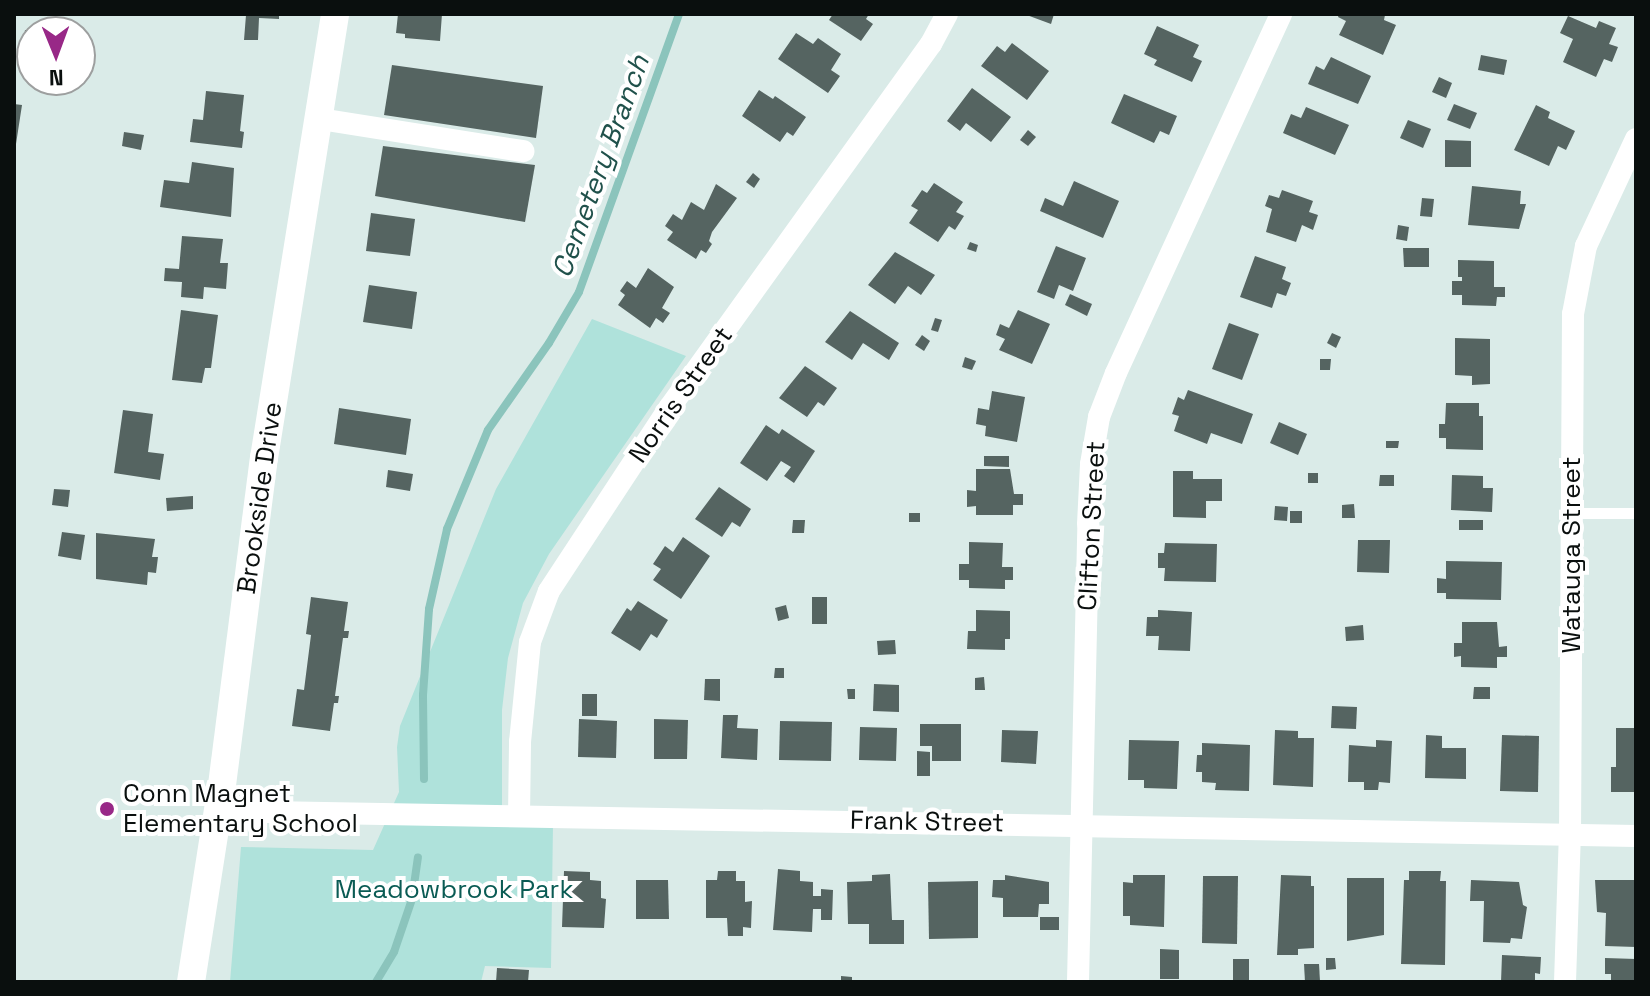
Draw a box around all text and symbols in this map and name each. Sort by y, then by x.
north arrow [16,16,96,96]
water label: Cemetery Branch [544,50,656,282]
text: N [49,64,64,92]
street label: Norris Street [623,321,739,469]
street label: Brookside Drive [231,400,289,596]
street label: Clifton Street [1072,440,1112,612]
street label: Watauga Street [1556,457,1588,653]
place label: Conn Magnet Elementary School [123,778,358,840]
marker: Conn Magnet Elementary School [98,800,116,818]
street label: Frank Street [850,805,1004,839]
park label: Meadowbrook Park [335,874,573,906]

